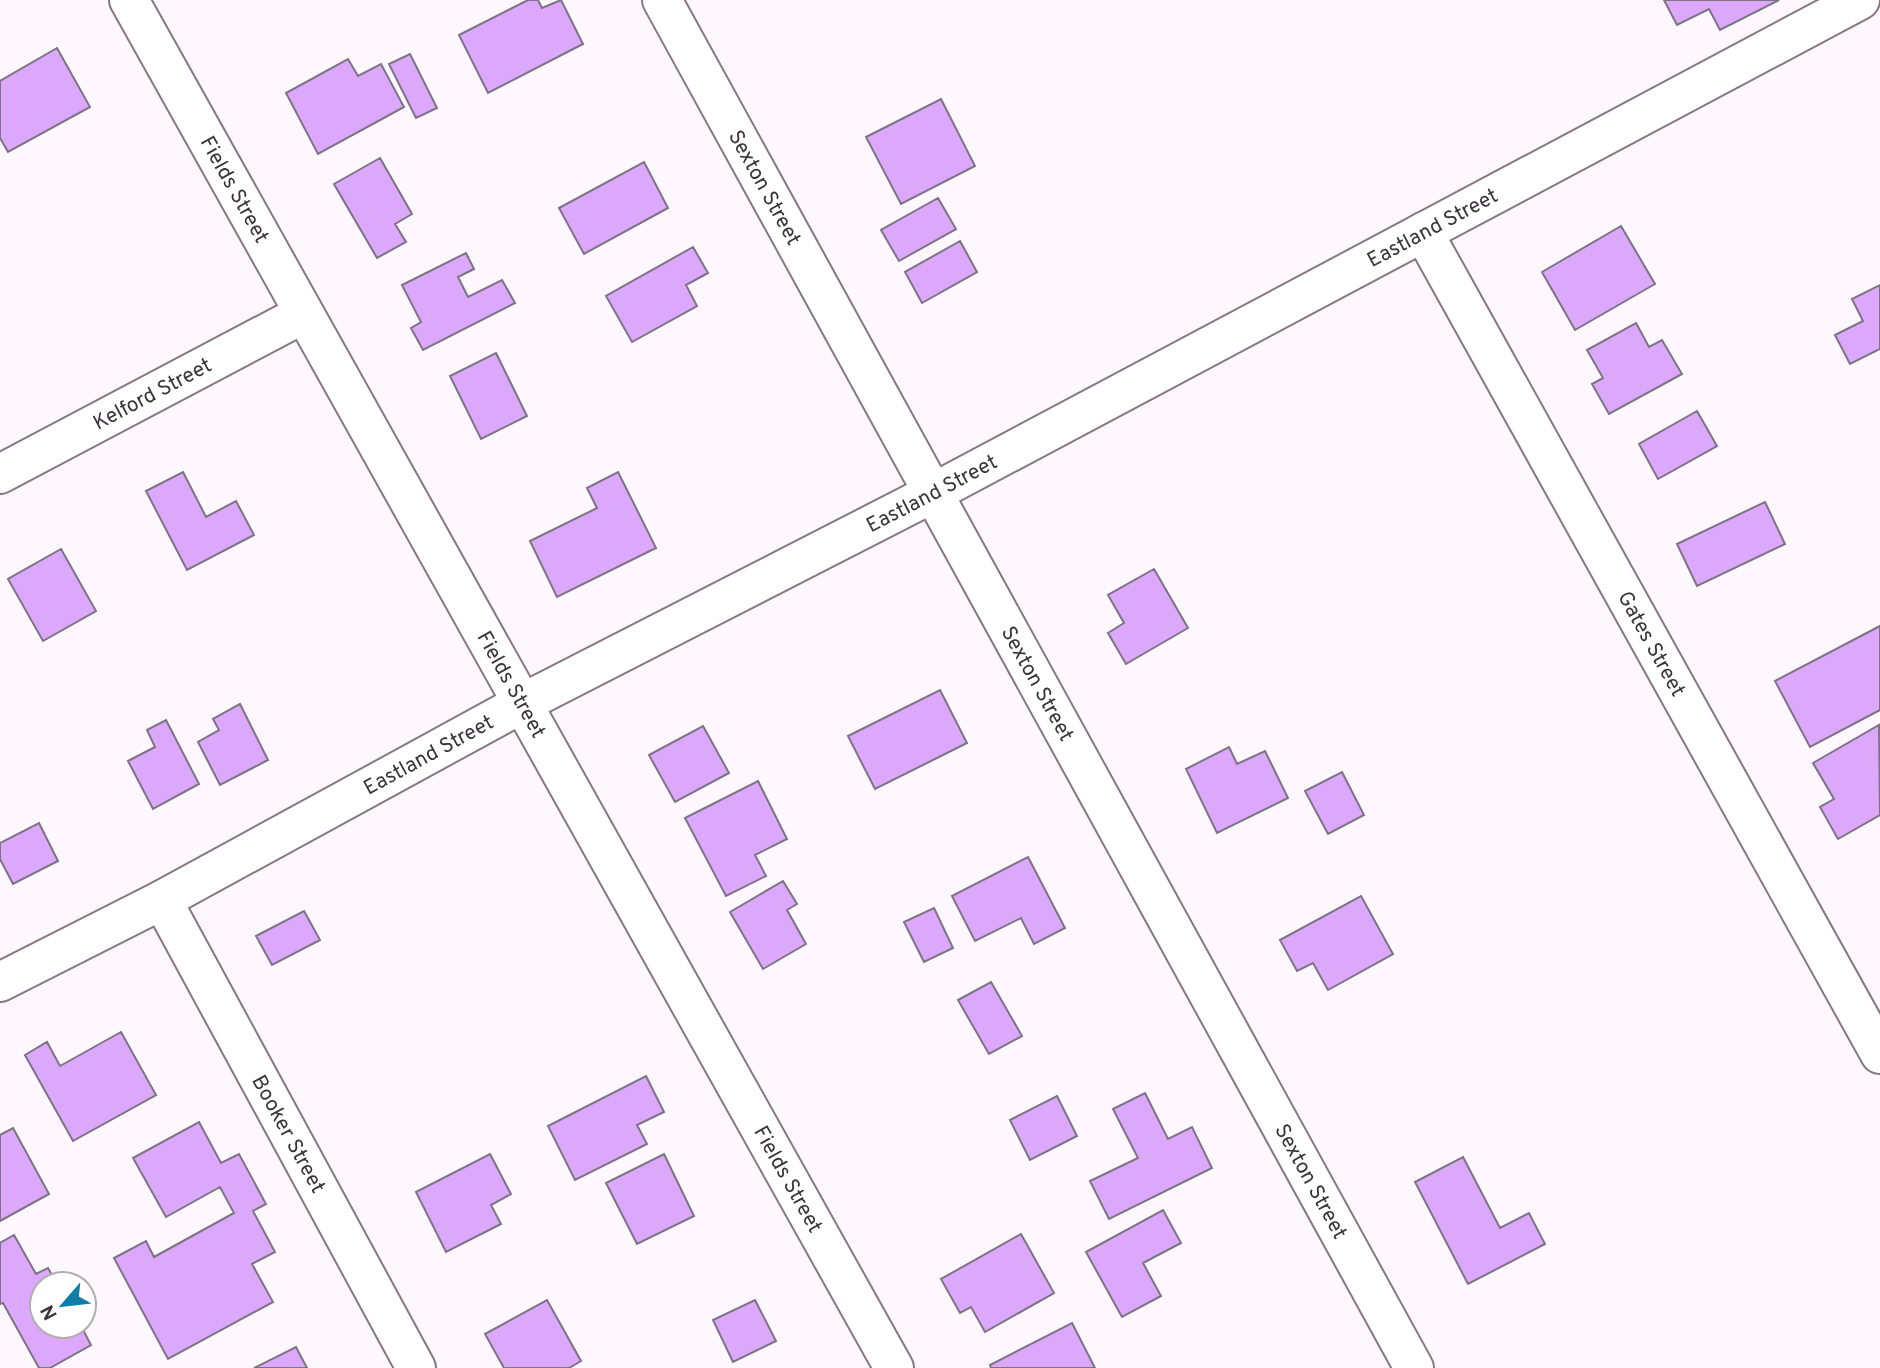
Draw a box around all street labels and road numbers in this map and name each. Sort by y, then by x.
street label: Sexton Street [721,126,806,251]
street label: Fields Street [193,132,274,248]
street label: Eastland Street [1363,183,1503,275]
street label: Kelford Street [89,353,217,437]
street label: Eastland Street [862,449,1002,540]
street label: Gates Street [1610,587,1691,702]
street label: Sexton Street [994,622,1079,747]
street label: Fields Street [470,627,551,743]
street label: Eastland Street [359,709,499,802]
street label: Booker Street [245,1071,331,1198]
street label: Sexton Street [1267,1120,1353,1244]
street label: Fields Street [746,1122,828,1238]

